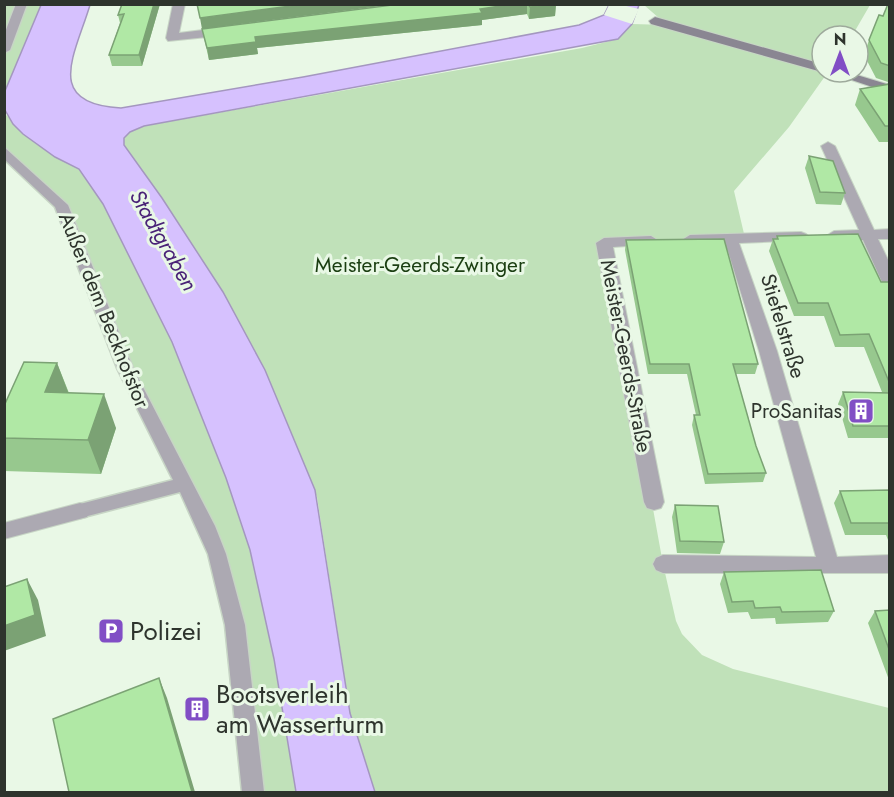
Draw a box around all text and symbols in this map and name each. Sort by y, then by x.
north arrow [810,24,870,84]
text: N [834,28,846,51]
water label: Stadtgraben [122,183,206,297]
street label: Außer dem Beckhofstor [51,208,157,413]
park label: Meister-Geerds-Zwinger [315,250,526,280]
street label: Meister-Geerds-Straße [593,257,659,455]
street label: Stiefelstraße [753,270,813,382]
place label: ProSanitas [751,396,842,426]
building icon: ProSanitas [846,396,876,426]
place label: Polizei [130,612,202,650]
parking icon: Polizei [96,616,126,646]
place label: Bootsverleih am Wasserturm [216,675,385,743]
building icon: Bootsverleih am Wasserturm [182,694,212,724]

